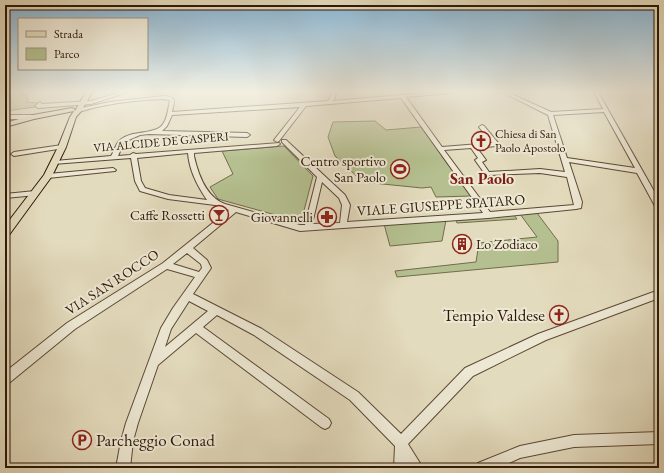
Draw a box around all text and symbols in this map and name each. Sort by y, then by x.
legend [18,18,148,70]
text: Strada [54,26,83,42]
text: Parco [54,46,79,62]
place label: Chiesa di San Paolo Apostolo [495,126,566,156]
street label: VIA ALCIDE DE GASPERI [93,128,229,156]
church icon: Chiesa di San Paolo Apostolo [470,130,492,152]
place label: Centro sportivo San Paolo [300,152,386,186]
sports icon: Centro sportivo San Paolo [389,158,411,180]
district label: San Paolo [450,168,514,189]
street label: VIALE GIUSEPPE SPATARO [356,190,526,220]
bar icon: Caffe Rossetti [208,204,230,226]
place label: Caffe Rossetti [130,206,206,224]
pharmacy icon: Giovannelli [316,206,338,228]
place label: Giovannelli [251,208,314,226]
building icon: Lo Zodiaco [451,233,473,255]
place label: Lo Zodiaco [476,235,538,253]
street label: VIA SAN ROCCO [62,245,162,319]
place label: Tempio Valdese [443,304,545,326]
church icon: Tempio Valdese [548,304,570,326]
parking icon: Parcheggio Conad [71,429,93,451]
place label: Parcheggio Conad [96,429,215,451]

